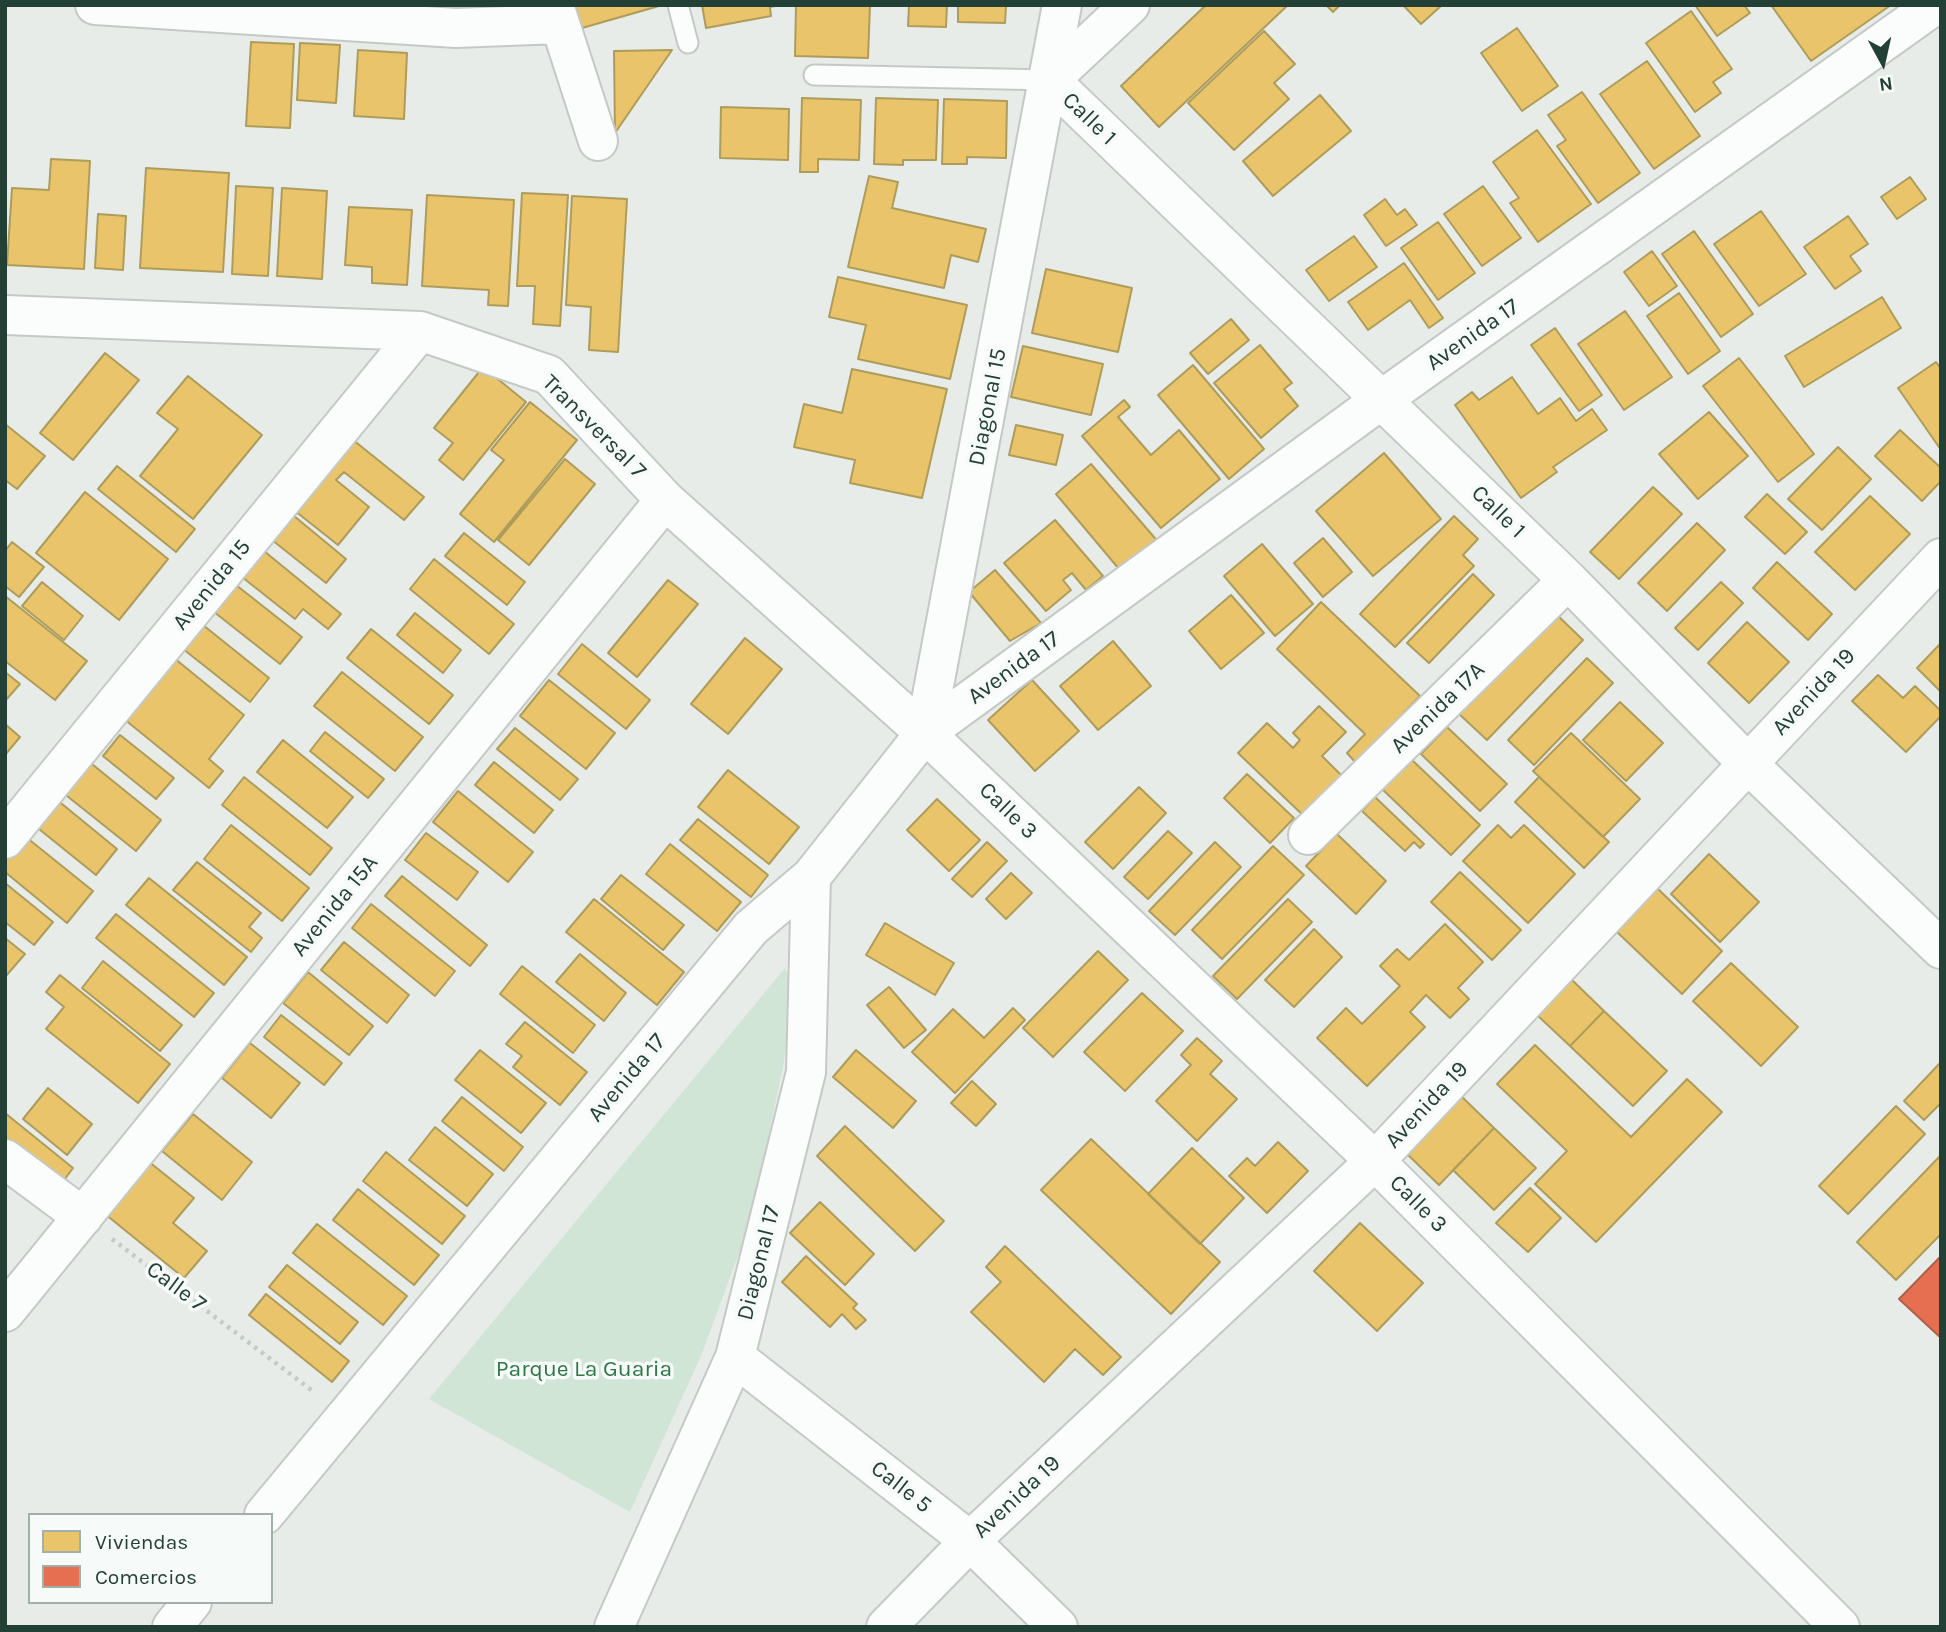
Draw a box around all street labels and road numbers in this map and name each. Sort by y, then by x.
street label: Calle 1 [1056,87,1122,151]
street label: Avenida 17 [1421,293,1525,377]
street label: Diagonal 15 [963,346,1013,468]
street label: Transversal 7 [536,369,652,485]
street label: Calle 1 [1465,480,1531,544]
street label: Avenida 15 [167,534,257,636]
street label: Avenida 17 [963,625,1065,711]
street label: Avenida 19 [1767,643,1861,741]
street label: Avenida 17A [1385,656,1491,760]
street label: Calle 3 [973,777,1043,845]
street label: Avenida 15A [286,850,384,962]
street label: Avenida 17 [582,1028,672,1128]
street label: Avenida 19 [1380,1056,1474,1154]
street label: Calle 3 [1383,1169,1453,1239]
street label: Diagonal 17 [731,1203,787,1323]
street label: Calle 7 [141,1256,211,1318]
street label: Avenida 19 [968,1450,1066,1544]
street label: Calle 5 [865,1455,937,1519]

